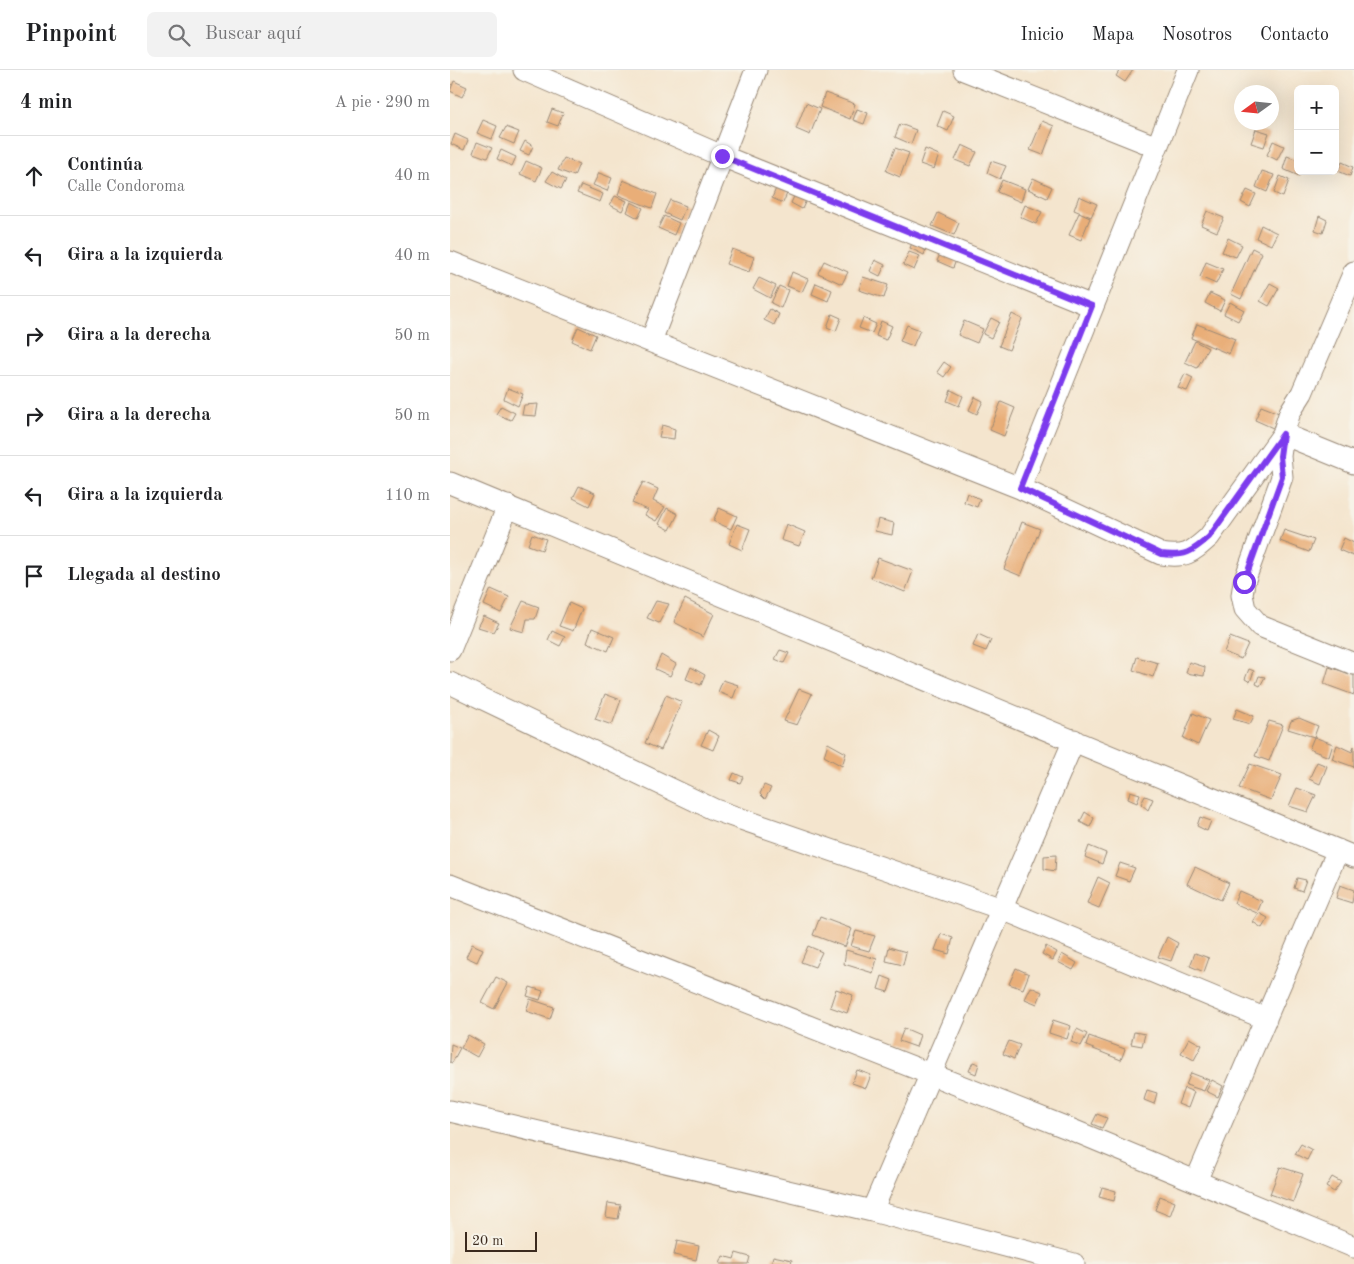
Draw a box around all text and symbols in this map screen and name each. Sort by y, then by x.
search box [147,12,497,57]
icon: search [165,21,193,49]
text: Pinpoint [25,23,117,47]
text: Buscar aquí [205,25,301,44]
text: Inicio [1021,26,1064,44]
text: Mapa [1092,26,1134,44]
text: Nosotros [1162,26,1232,44]
text: Contacto [1260,26,1329,44]
north arrow [1234,85,1279,130]
map controls [1294,85,1339,175]
button: + [1294,85,1339,130]
text: 4 min [20,92,73,113]
text: A pie · 290 m [335,95,430,111]
button: − [1294,130,1339,175]
route end [711,145,734,168]
text: Continúa [67,156,143,175]
icon: ahead [20,162,48,190]
text: 40 m [394,168,430,184]
text: Calle Condoroma [67,179,185,195]
icon: left [20,242,48,270]
text: Gira a la izquierda [67,246,223,265]
text: 40 m [394,248,430,264]
icon: right [20,322,48,350]
text: Gira a la derecha [67,326,211,345]
text: 50 m [394,328,430,344]
icon: right [20,402,48,430]
text: Gira a la derecha [67,406,211,425]
text: 50 m [394,408,430,424]
icon: left [20,482,48,510]
text: Gira a la izquierda [67,486,223,505]
text: 110 m [385,488,430,504]
icon: arrive [20,562,48,590]
text: Llegada al destino [67,566,221,585]
route start [1233,571,1256,594]
scale bar [465,1229,538,1252]
text: 20 m [472,1234,503,1248]

